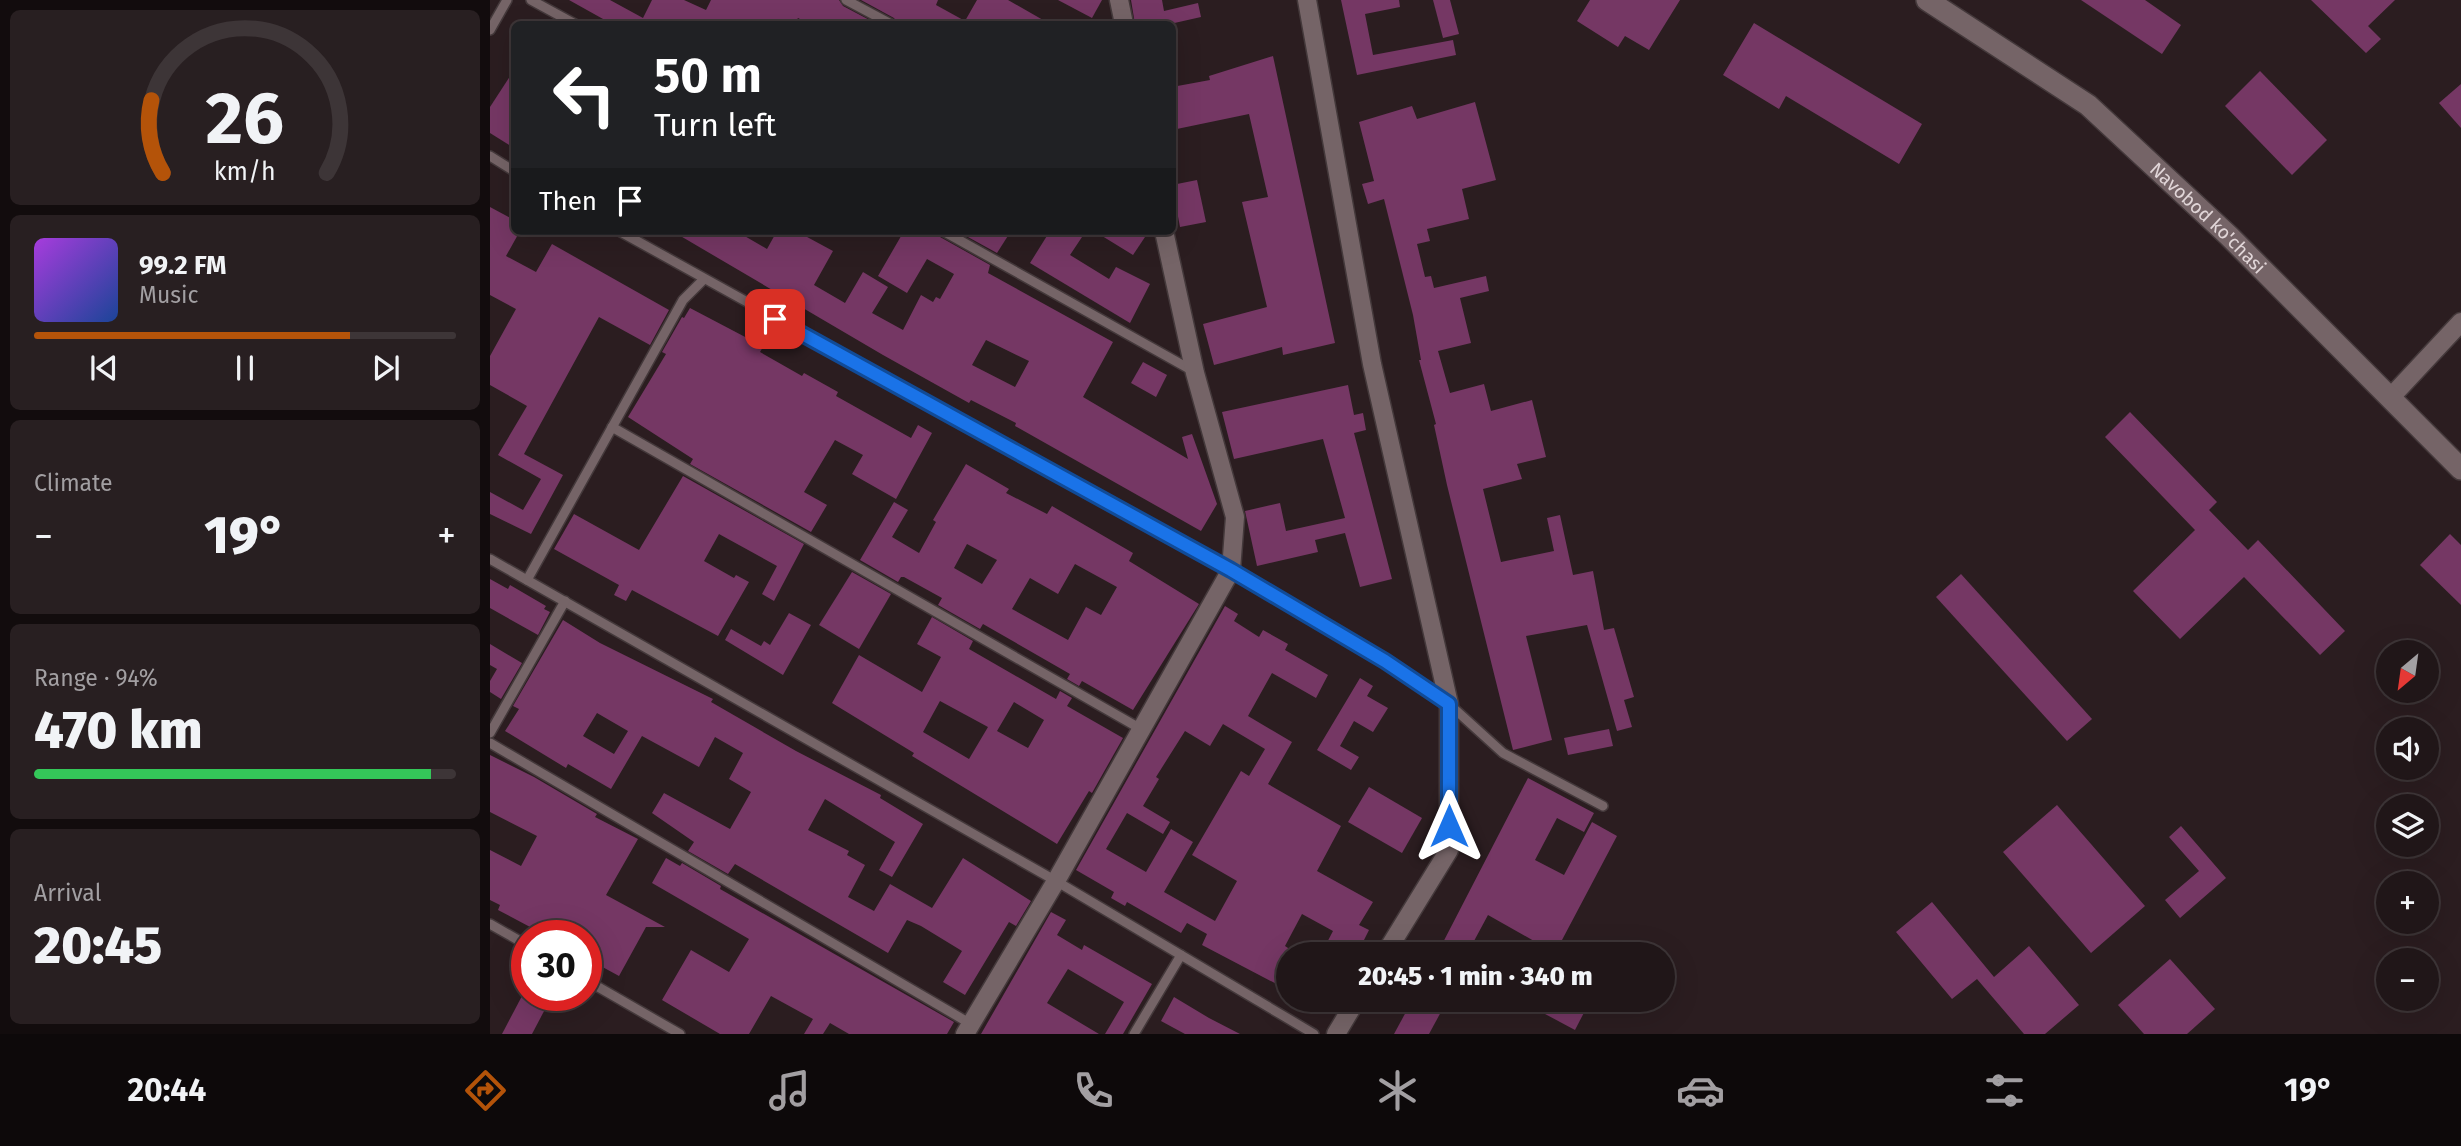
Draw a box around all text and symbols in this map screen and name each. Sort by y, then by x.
text: 50 m [654,46,762,105]
icon: left [539,49,630,140]
text: 26 [206,76,284,163]
text: Turn left [654,106,776,144]
text: km/h [214,157,276,187]
street label: Navobod ko'chasi [2145,157,2271,278]
icon: arrive [611,182,649,220]
text: Then [539,186,597,217]
text: 99.2 FM [139,250,226,281]
text: Music [139,281,199,309]
pin [745,289,805,349]
icon: arrive [756,300,794,338]
icon: previous [85,349,123,387]
icon: pause [226,349,264,387]
icon: next [367,349,405,387]
text: Climate [34,469,113,497]
text: 19° [204,504,286,567]
text: − [34,513,53,559]
text: + [437,513,456,559]
north arrow [2376,640,2440,704]
map controls [2376,640,2439,1011]
text: Range · 94% [34,664,158,692]
text: 470 km [34,699,202,762]
button: sound [2376,717,2439,780]
position arrow [1412,789,1486,863]
button: layers [2376,794,2439,857]
button: + [2376,871,2439,934]
text: Arrival [34,879,101,907]
text: 20:45 [34,914,162,977]
speed limit sign: 30 [511,920,602,1011]
button: − [2376,948,2439,1011]
text: 20:45 · 1 min · 340 m [1358,961,1593,992]
icon: directions [461,1066,510,1115]
icon: music [765,1066,814,1115]
icon: phone [1069,1066,1118,1115]
icon: climate [1373,1066,1422,1115]
icon: car [1676,1066,1725,1115]
icon: filters [1980,1066,2029,1115]
text: 20:44 [127,1071,206,1109]
text: 19° [2284,1071,2334,1109]

